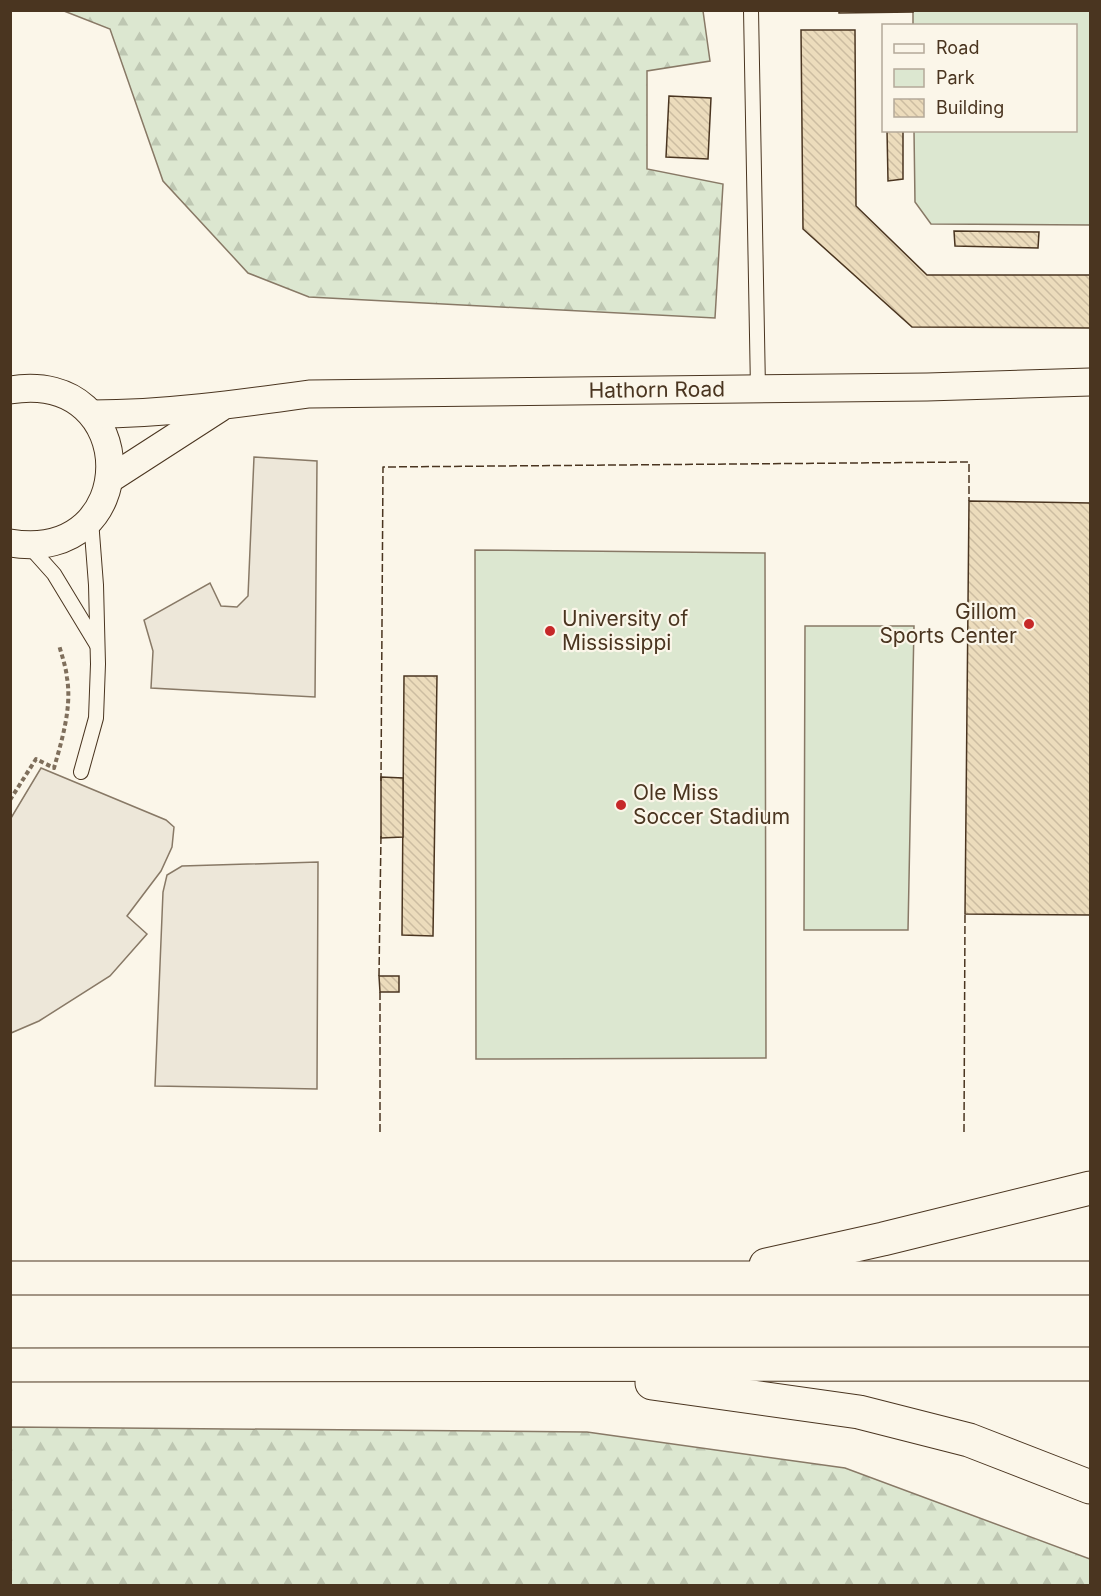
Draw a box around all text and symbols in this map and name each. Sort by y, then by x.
legend [882,24,1077,132]
text: Road [936,37,979,58]
text: Park [936,67,975,88]
text: Building [936,97,1004,118]
street label: Hathorn Road [588,376,725,403]
place label: Gillom Sports Center [879,599,1017,648]
place label: University of Mississippi [562,606,688,655]
marker: Gillom Sports Center [1022,617,1036,631]
marker: University of Mississippi [543,624,557,638]
place label: Ole Miss Soccer Stadium [633,780,790,829]
marker: Ole Miss Soccer Stadium [614,798,628,812]

